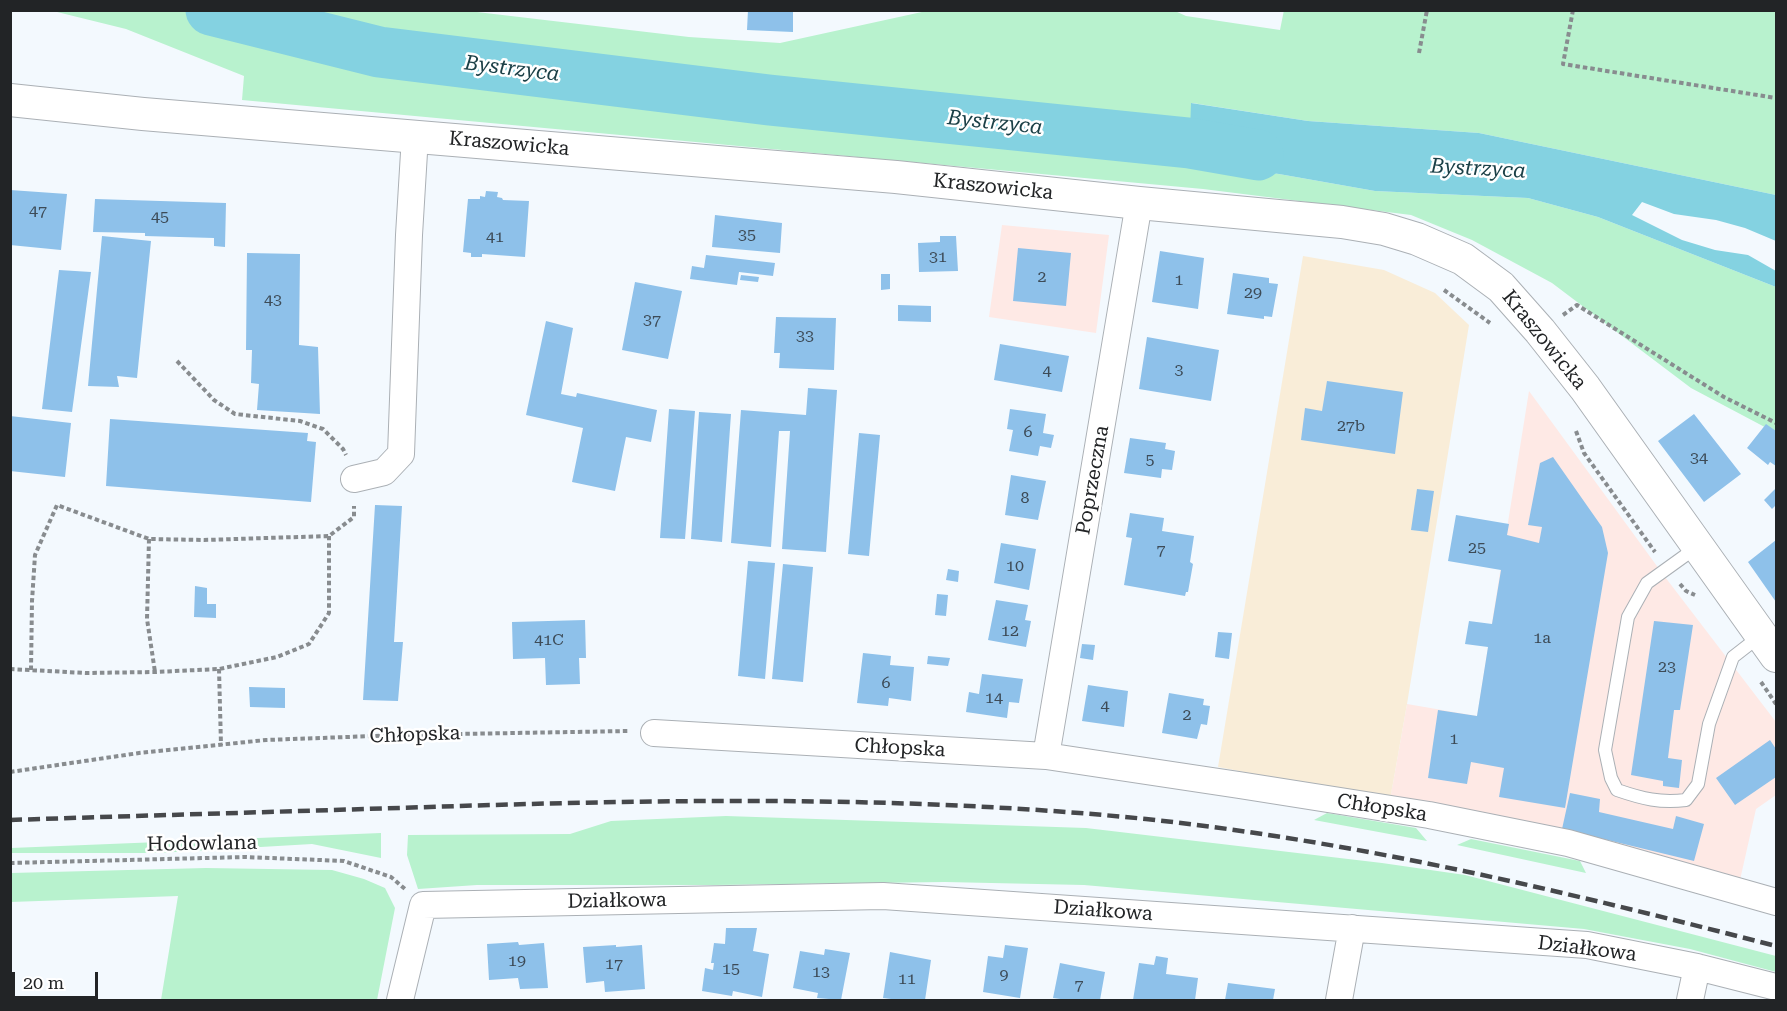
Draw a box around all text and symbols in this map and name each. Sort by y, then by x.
water label: Bystrzyca [463,51,561,87]
water label: Bystrzyca [946,105,1044,141]
street label: Kraszowicka [448,127,570,161]
water label: Bystrzyca [1430,154,1526,184]
street label: Kraszowicka [932,169,1054,205]
house number: 47 [29,201,47,221]
house number: 45 [151,207,169,227]
house number: 35 [738,225,756,245]
house number: 41 [486,227,504,247]
house number: 31 [929,247,947,267]
house number: 2 [1038,267,1046,287]
house number: 1 [1175,270,1183,290]
house number: 29 [1244,283,1262,303]
street label: Kraszowicka [1497,285,1591,395]
house number: 43 [264,290,282,310]
house number: 37 [643,310,661,330]
house number: 33 [796,326,814,346]
house number: 3 [1175,360,1183,380]
house number: 4 [1043,361,1051,381]
house number: 27b [1337,416,1365,436]
house number: 6 [1024,422,1032,442]
street label: Poprzeczna [1072,423,1114,537]
house number: 34 [1690,448,1708,468]
house number: 5 [1146,450,1154,470]
house number: 8 [1021,488,1029,508]
house number: 25 [1468,538,1486,558]
house number: 7 [1157,540,1165,560]
house number: 10 [1006,556,1024,576]
house number: 12 [1001,621,1019,641]
house number: 1a [1533,628,1551,648]
house number: 41C [534,630,564,650]
house number: 23 [1658,657,1676,677]
house number: 6 [882,673,890,693]
house number: 14 [985,688,1003,708]
house number: 4 [1101,696,1109,716]
house number: 2 [1183,705,1191,725]
street label: Chłopska [369,721,461,749]
house number: 1 [1450,729,1458,749]
street label: Chłopska [854,734,946,762]
street label: Chłopska [1335,789,1429,827]
street label: Hodowlana [146,831,258,857]
street label: Działkowa [567,888,667,914]
street label: Działkowa [1053,896,1153,926]
street label: Działkowa [1536,931,1638,967]
house number: 19 [508,951,526,971]
house number: 17 [605,954,623,974]
house number: 15 [722,959,740,979]
scale bar [15,960,100,998]
house number: 13 [812,962,830,982]
house number: 9 [1000,965,1008,985]
house number: 11 [898,969,916,989]
text: 20 m [23,972,64,993]
house number: 7 [1075,975,1083,995]

